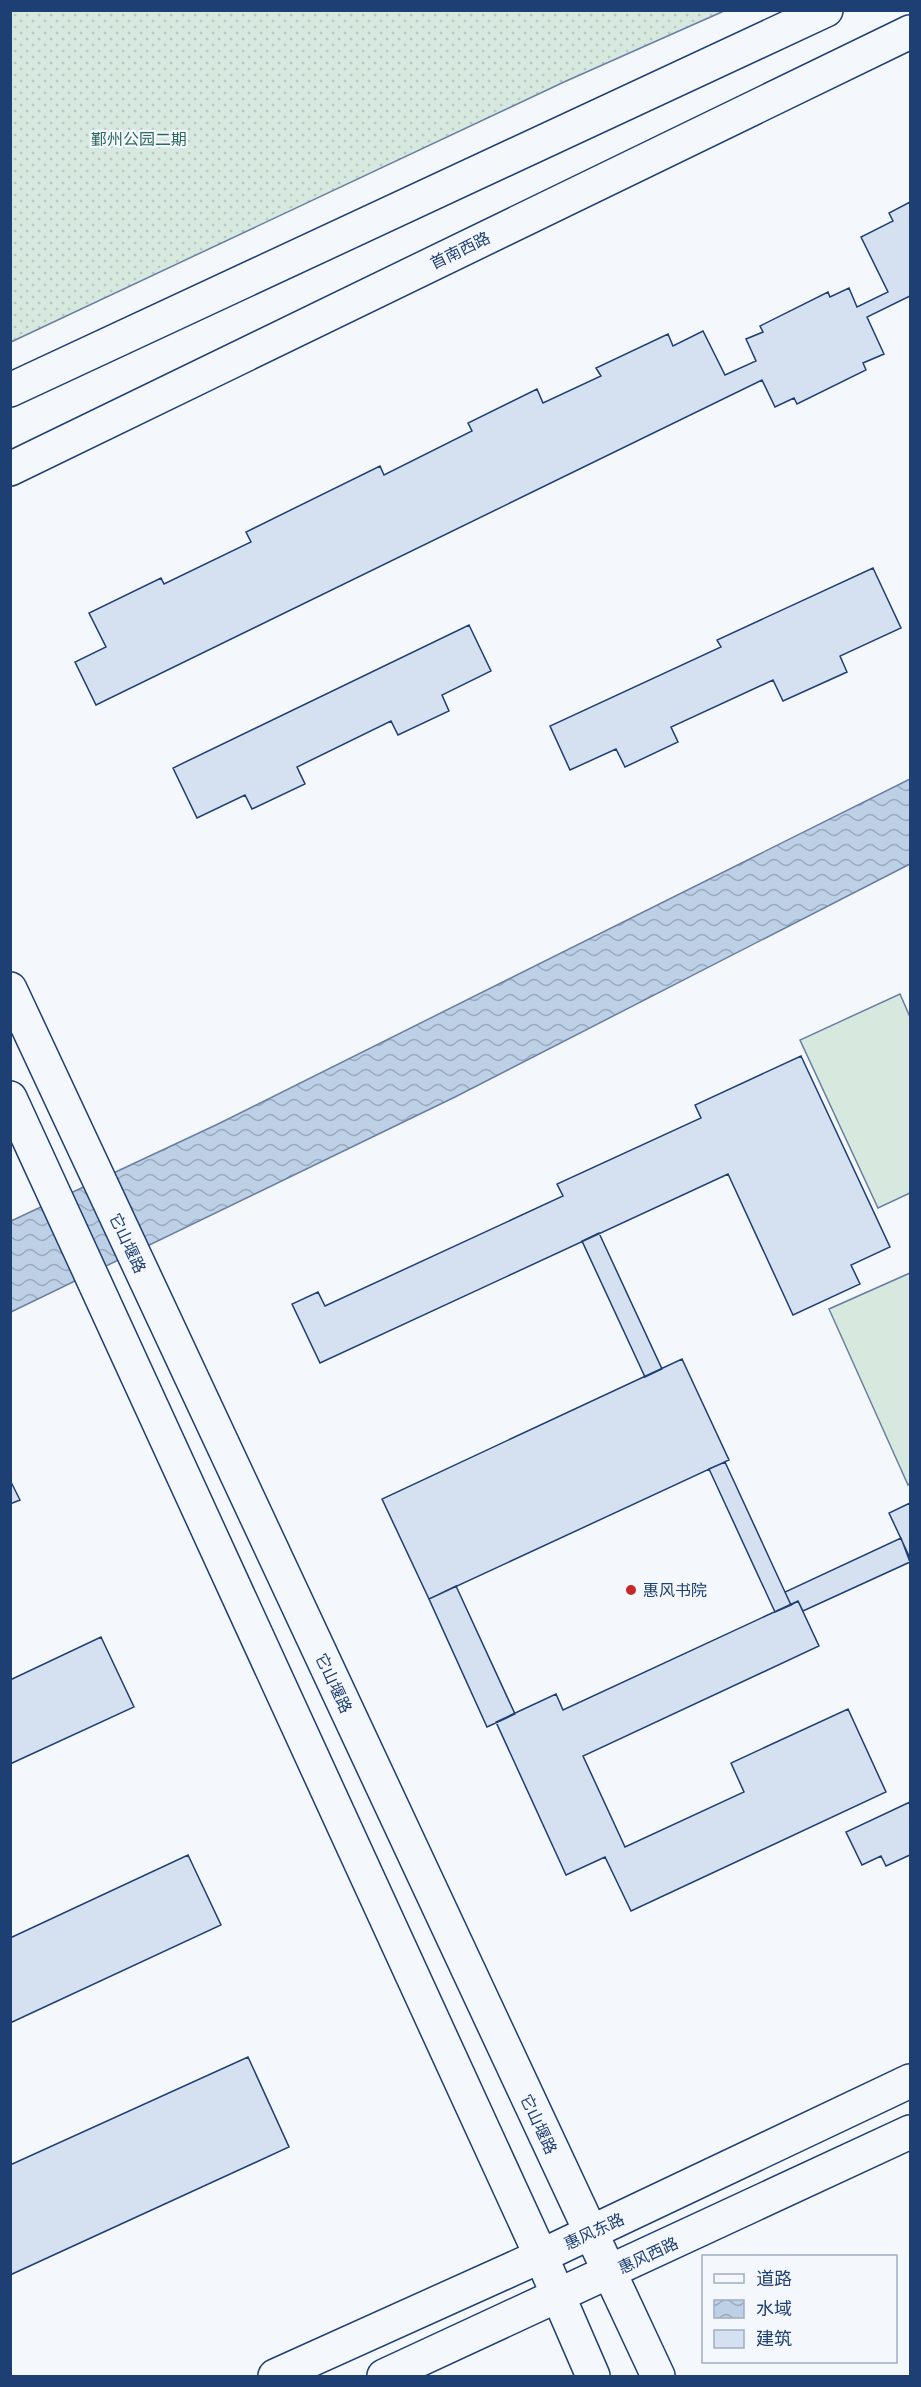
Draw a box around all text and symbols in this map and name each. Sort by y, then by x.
park label: 鄞州公园二期 [91,130,187,148]
street label: 首南西路 [427,228,493,272]
street label: 它山堰路 [106,1210,150,1276]
place label: 惠风书院 [643,1581,707,1599]
marker: 惠风书院 [624,1583,638,1597]
street label: 它山堰路 [312,1650,356,1716]
street label: 它山堰路 [517,2091,561,2157]
street label: 惠风东路 [561,2209,627,2253]
street label: 惠风西路 [615,2233,681,2277]
legend [702,2255,897,2363]
text: 道路 [756,2268,792,2288]
text: 水域 [756,2298,792,2318]
text: 建筑 [756,2328,792,2348]

